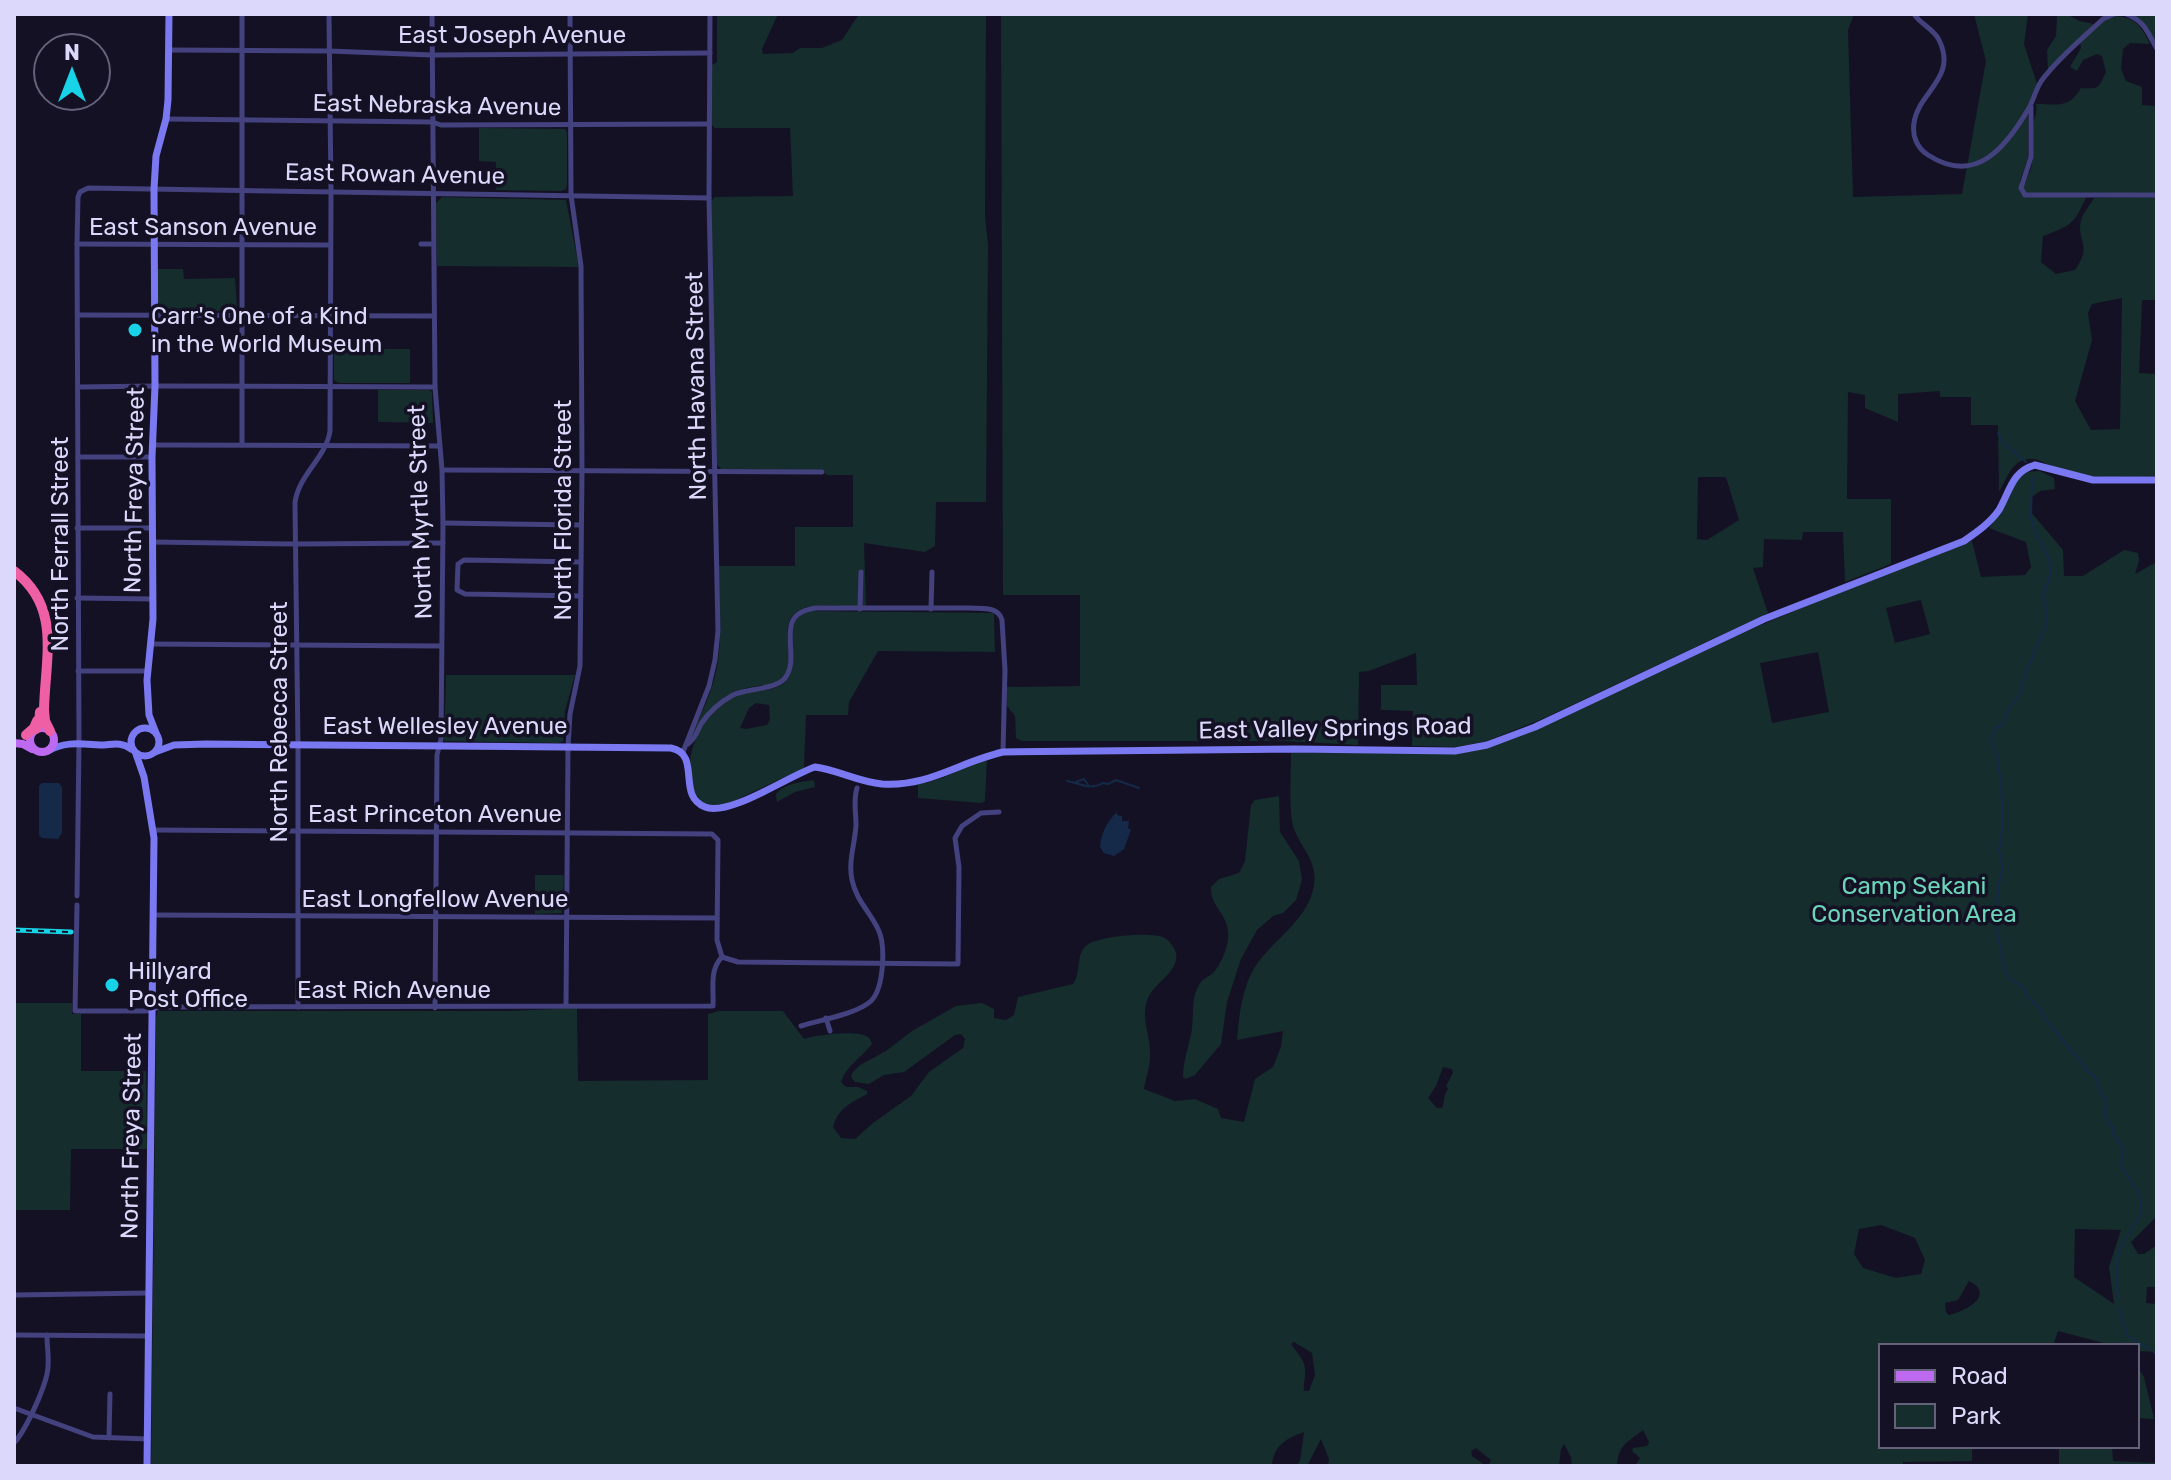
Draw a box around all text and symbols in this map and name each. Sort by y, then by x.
street label: East Joseph Avenue [398,21,626,49]
north arrow [32,32,112,112]
text: N [64,39,80,66]
street label: East Nebraska Avenue [312,89,562,121]
street label: East Rowan Avenue [285,158,505,190]
street label: East Sanson Avenue [89,213,317,241]
street label: North Havana Street [680,271,712,501]
place label: Carr's One of a Kind in the World Museum [151,302,382,358]
marker: Carr's One of a Kind in the World Museum [126,321,144,339]
street label: North Freya Street [118,387,150,593]
street label: North Florida Street [549,400,577,620]
street label: North Myrtle Street [402,404,438,620]
street label: North Ferrall Street [46,437,74,651]
street label: North Rebecca Street [265,601,293,843]
street label: East Wellesley Avenue [322,712,568,740]
street label: East Valley Springs Road [1198,712,1472,744]
street label: East Princeton Avenue [308,800,562,828]
park label: Camp Sekani Conservation Area [1811,872,2017,928]
street label: East Longfellow Avenue [302,885,568,913]
place label: Hillyard Post Office [128,957,248,1013]
marker: Hillyard Post Office [103,976,121,994]
street label: East Rich Avenue [297,976,491,1004]
street label: North Freya Street [115,1033,147,1239]
legend [1879,1344,2139,1448]
text: Road [1951,1362,2008,1390]
text: Park [1951,1402,2002,1430]

